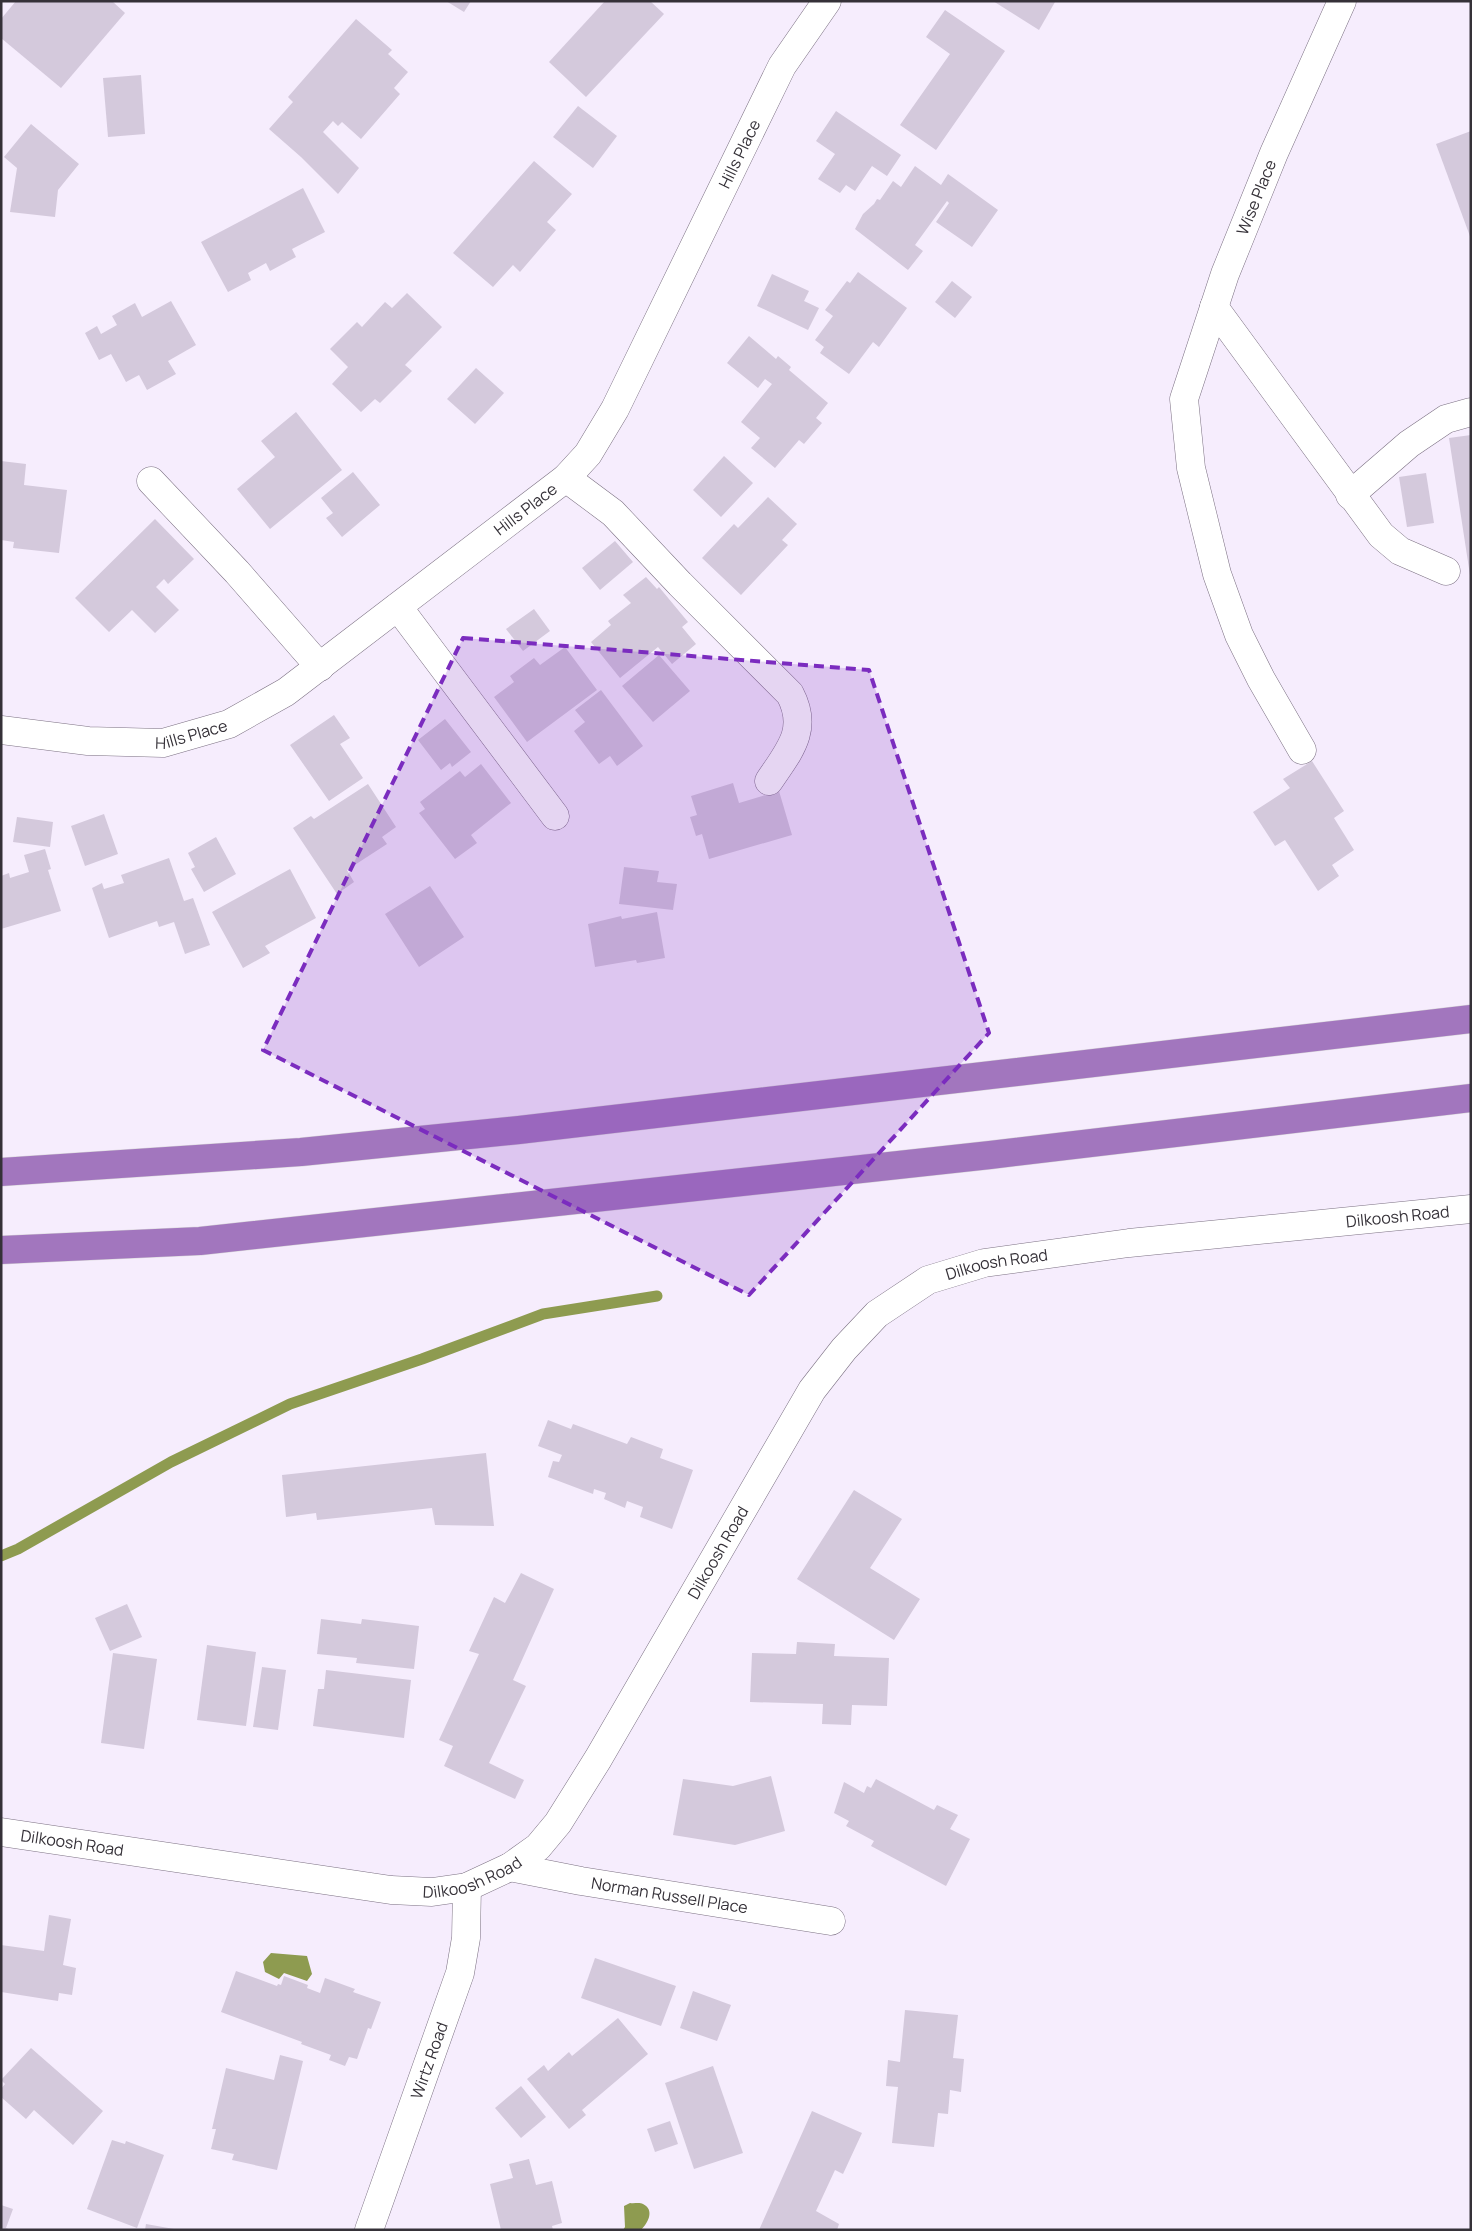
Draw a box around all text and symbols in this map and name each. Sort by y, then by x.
street label: Hills Place [713,116,765,192]
street label: Wise Place [1231,156,1281,238]
street label: Hills Place [489,478,561,540]
street label: Hills Place [155,714,230,754]
street label: Dilkoosh Road [1345,1200,1450,1232]
street label: Dilkoosh Road [943,1243,1049,1285]
street label: Dilkoosh Road [682,1502,753,1603]
street label: Dilkoosh Road [19,1824,125,1861]
street label: Dilkoosh Road [422,1851,526,1903]
street label: Norman Russell Place [590,1872,749,1919]
street label: Wirtz Road [405,2019,453,2102]

